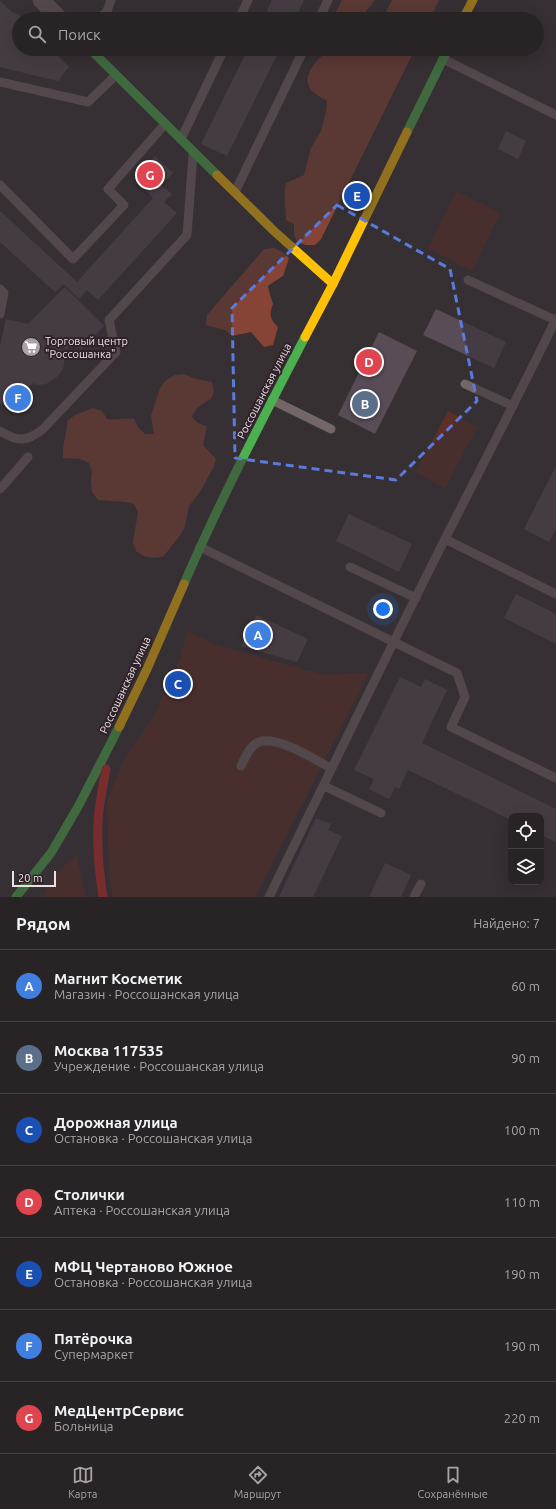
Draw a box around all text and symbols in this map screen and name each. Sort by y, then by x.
search box [12,12,544,56]
icon: search [26,23,48,45]
text: Поиск [58,26,101,43]
pin: G [137,160,163,190]
pin: E [344,181,370,211]
place label: Торговый центр "Россошанка" [45,335,128,360]
supermarket icon: Торговый центр "Россошанка" [20,336,42,358]
street label: Россошанская улица [235,341,293,441]
pin: D [356,347,382,377]
pin: F [5,383,31,413]
pin: B [352,389,378,419]
your location [373,599,393,619]
pin: A [245,620,271,650]
street label: Россошанская улица [97,635,153,735]
pin: C [165,669,191,699]
map controls [508,813,544,885]
button: locate [508,813,544,849]
button: layers [508,849,544,885]
scale bar [12,869,56,888]
text: 20 m [18,872,42,884]
text: Рядом [16,914,71,933]
text: Найдено: 7 [473,916,540,930]
text: Магнит Косметик [54,970,182,987]
text: A [24,979,34,993]
text: 60 m [511,979,540,993]
text: Магазин · Россошанская улица [54,987,239,1001]
text: Москва 117535 [54,1042,164,1059]
text: B [25,1051,33,1065]
text: 90 m [511,1051,540,1065]
text: Учреждение · Россошанская улица [54,1059,264,1073]
text: Дорожная улица [54,1114,178,1131]
text: C [25,1123,33,1137]
text: 100 m [504,1123,540,1137]
text: Остановка · Россошанская улица [54,1131,252,1145]
text: Столички [54,1186,125,1203]
text: D [24,1195,34,1209]
text: 110 m [504,1195,540,1209]
text: Аптека · Россошанская улица [54,1203,230,1217]
text: МФЦ Чертаново Южное [54,1258,233,1275]
text: E [25,1267,33,1281]
text: 190 m [504,1267,540,1281]
text: Остановка · Россошанская улица [54,1275,252,1289]
text: Пятёрочка [54,1330,133,1347]
text: F [25,1339,33,1353]
text: 190 m [504,1339,540,1353]
text: Супермаркет [54,1347,134,1361]
text: МедЦентрСервис [54,1402,184,1419]
text: G [25,1411,34,1425]
text: 220 m [504,1411,540,1425]
text: Больница [54,1419,113,1433]
tab: Карта [68,1464,97,1500]
tab: Маршрут [234,1464,281,1500]
tab: Сохранённые [418,1464,488,1500]

